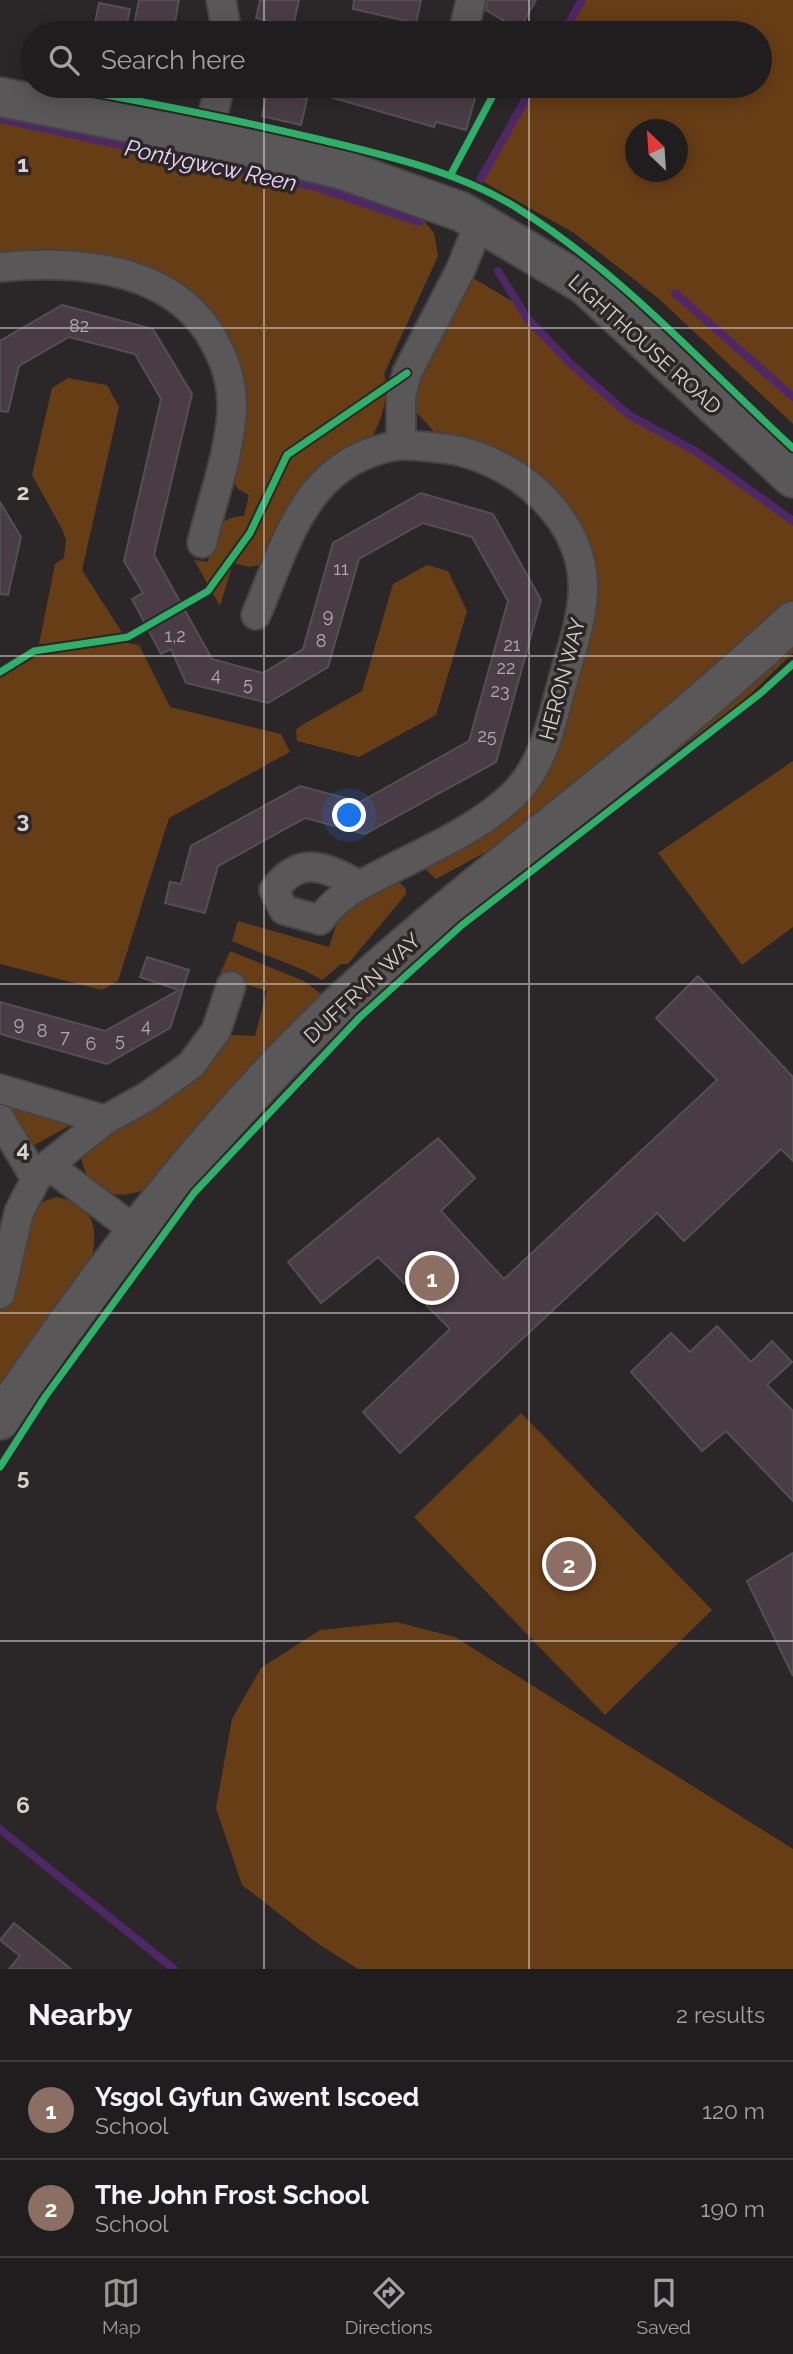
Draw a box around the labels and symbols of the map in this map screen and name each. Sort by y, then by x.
north arrow [625,119,688,182]
water label: Pontygwcw Reen [123,134,299,196]
text: 1 [17,150,29,177]
street label: LIGHTHOUSE ROAD [563,269,727,419]
house number: 82 [69,315,89,336]
text: 2 [17,478,29,505]
house number: 11 [333,558,349,579]
house number: 9 [323,605,333,626]
street label: HERON WAY [534,615,590,743]
house number: 1,2 [164,625,186,646]
house number: 8 [316,630,326,651]
house number: 21 [503,634,521,655]
house number: 22 [497,657,515,678]
house number: 4 [211,664,221,685]
house number: 5 [243,673,253,694]
house number: 23 [491,680,510,701]
house number: 25 [477,725,497,746]
your location [332,798,366,832]
text: 3 [17,806,29,833]
street label: DUFFRYN WAY [299,927,426,1048]
house number: 9 [14,1013,24,1034]
house number: 4 [141,1015,151,1036]
house number: 8 [37,1020,47,1041]
house number: 7 [60,1026,70,1047]
house number: 5 [115,1029,125,1050]
house number: 6 [86,1033,97,1054]
text: 4 [16,1135,30,1162]
pin: 1 [409,1252,455,1304]
text: 5 [17,1463,30,1490]
pin: 2 [546,1538,592,1590]
text: 6 [16,1791,30,1818]

